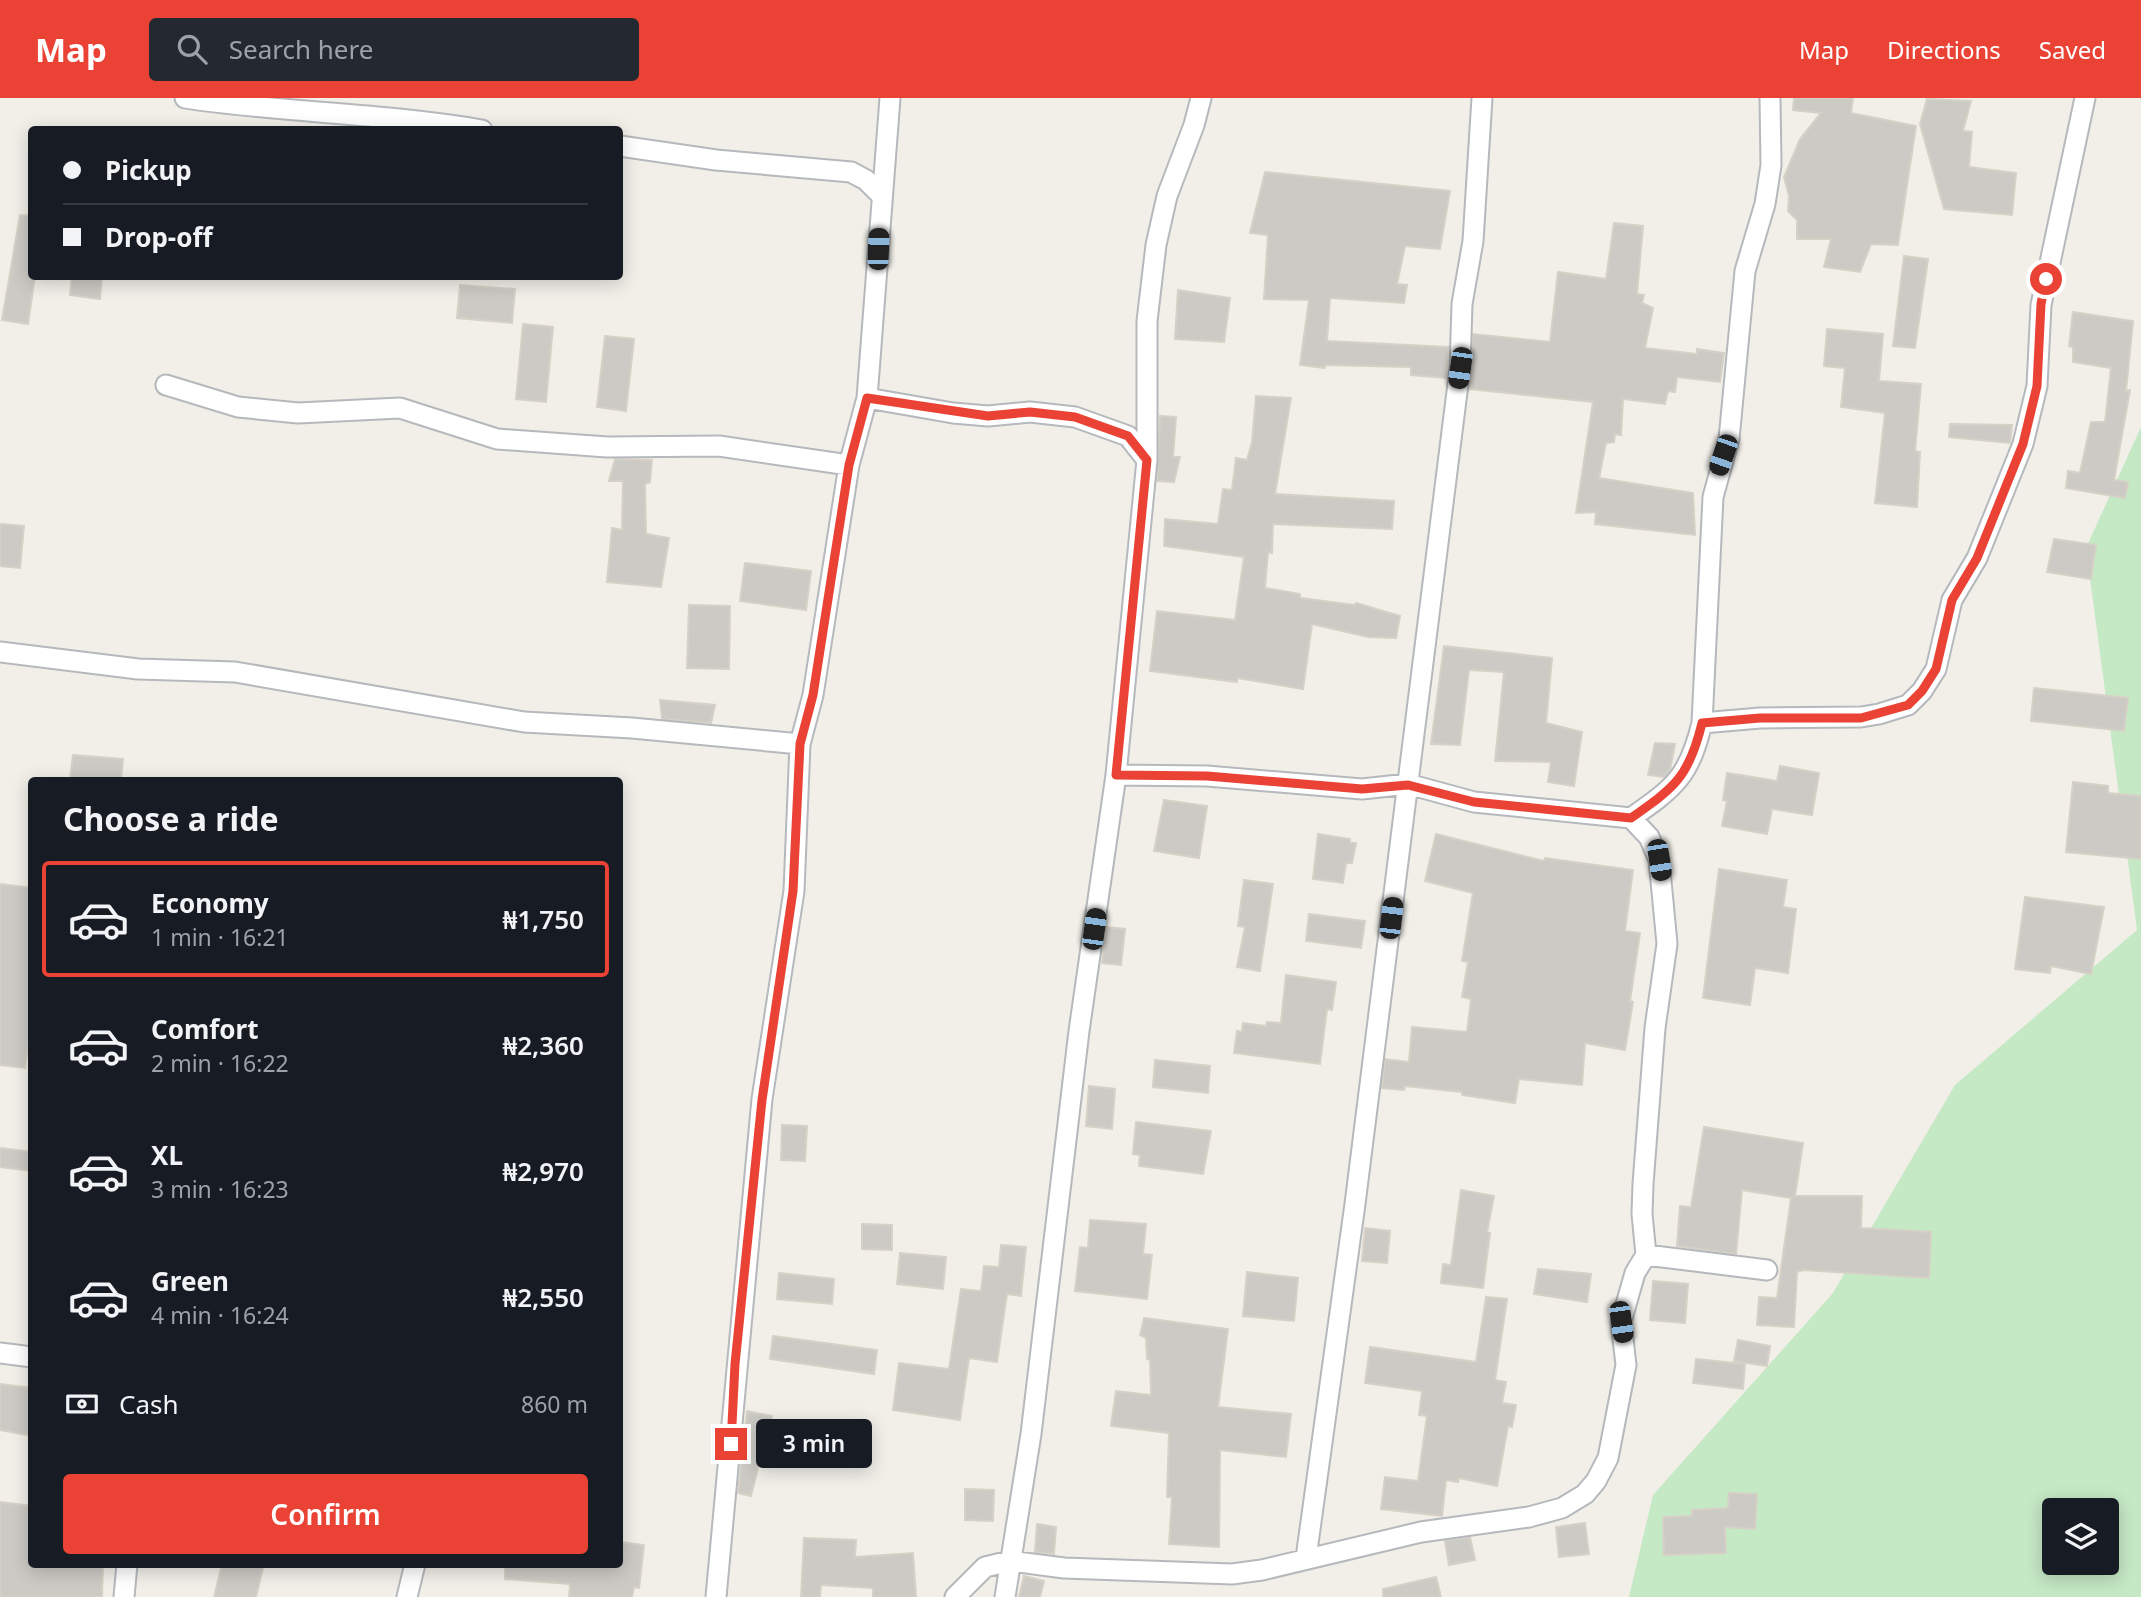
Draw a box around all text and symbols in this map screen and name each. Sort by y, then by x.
search box [149,18,639,81]
text: Map [35,27,107,72]
icon: search [173,30,211,68]
text: Search here [229,31,373,67]
text: Map [1799,33,1849,66]
text: Directions [1887,33,2001,66]
text: Saved [2039,33,2106,66]
text: Pickup [105,152,192,188]
text: Drop-off [105,219,212,255]
car [867,228,890,270]
route start [2030,263,2062,295]
car [1447,346,1474,390]
car [1707,432,1740,478]
text: Choose a ride [63,797,279,840]
car [1646,838,1673,882]
text: Economy [151,885,269,921]
icon: car [67,888,130,951]
car [1379,896,1404,940]
text: ₦1,750 [502,901,584,937]
car [1081,907,1108,951]
text: 1 min · 16:21 [151,921,289,953]
text: Comfort [151,1011,259,1047]
icon: car [67,1014,130,1077]
text: ₦2,360 [502,1027,584,1063]
text: 2 min · 16:22 [151,1047,289,1079]
text: XL [151,1137,183,1173]
icon: car [67,1140,130,1203]
text: ₦2,970 [502,1153,584,1189]
text: 3 min · 16:23 [151,1173,289,1205]
text: Green [151,1263,229,1299]
icon: car [67,1266,130,1329]
text: ₦2,550 [502,1279,584,1315]
text: 4 min · 16:24 [151,1299,289,1331]
car [1608,1300,1635,1344]
icon: cash [63,1385,101,1423]
text: Cash [119,1386,179,1422]
text: 860 m [521,1388,588,1420]
callout: 3 min [756,1420,871,1468]
text: 3 min [783,1427,845,1459]
route end [715,1428,747,1460]
button: Confirm [63,1474,588,1554]
map controls [2042,1498,2119,1575]
button: layers [2042,1498,2119,1575]

